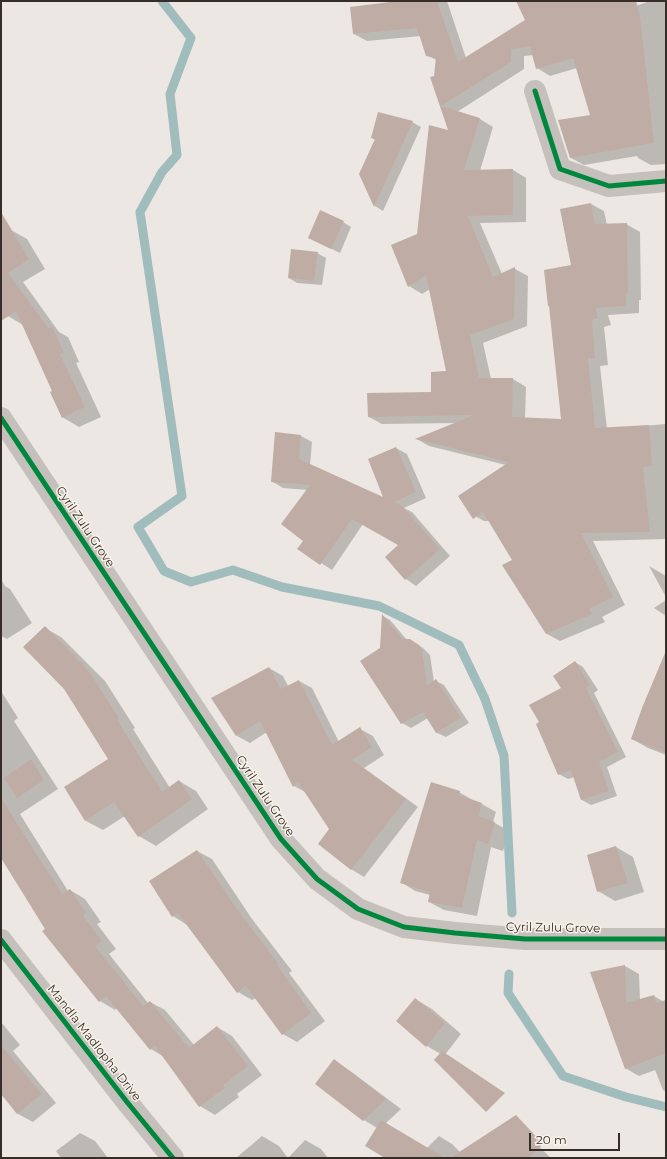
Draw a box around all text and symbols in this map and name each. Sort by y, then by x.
street label: Cyril Zulu Grove [53,484,117,570]
street label: Cyril Zulu Grove [233,753,297,839]
street label: Cyril Zulu Grove [506,920,600,936]
street label: Mandla Madlopha Drive [44,982,144,1104]
scale bar [531,1125,622,1151]
text: 20 m [536,1132,567,1147]

